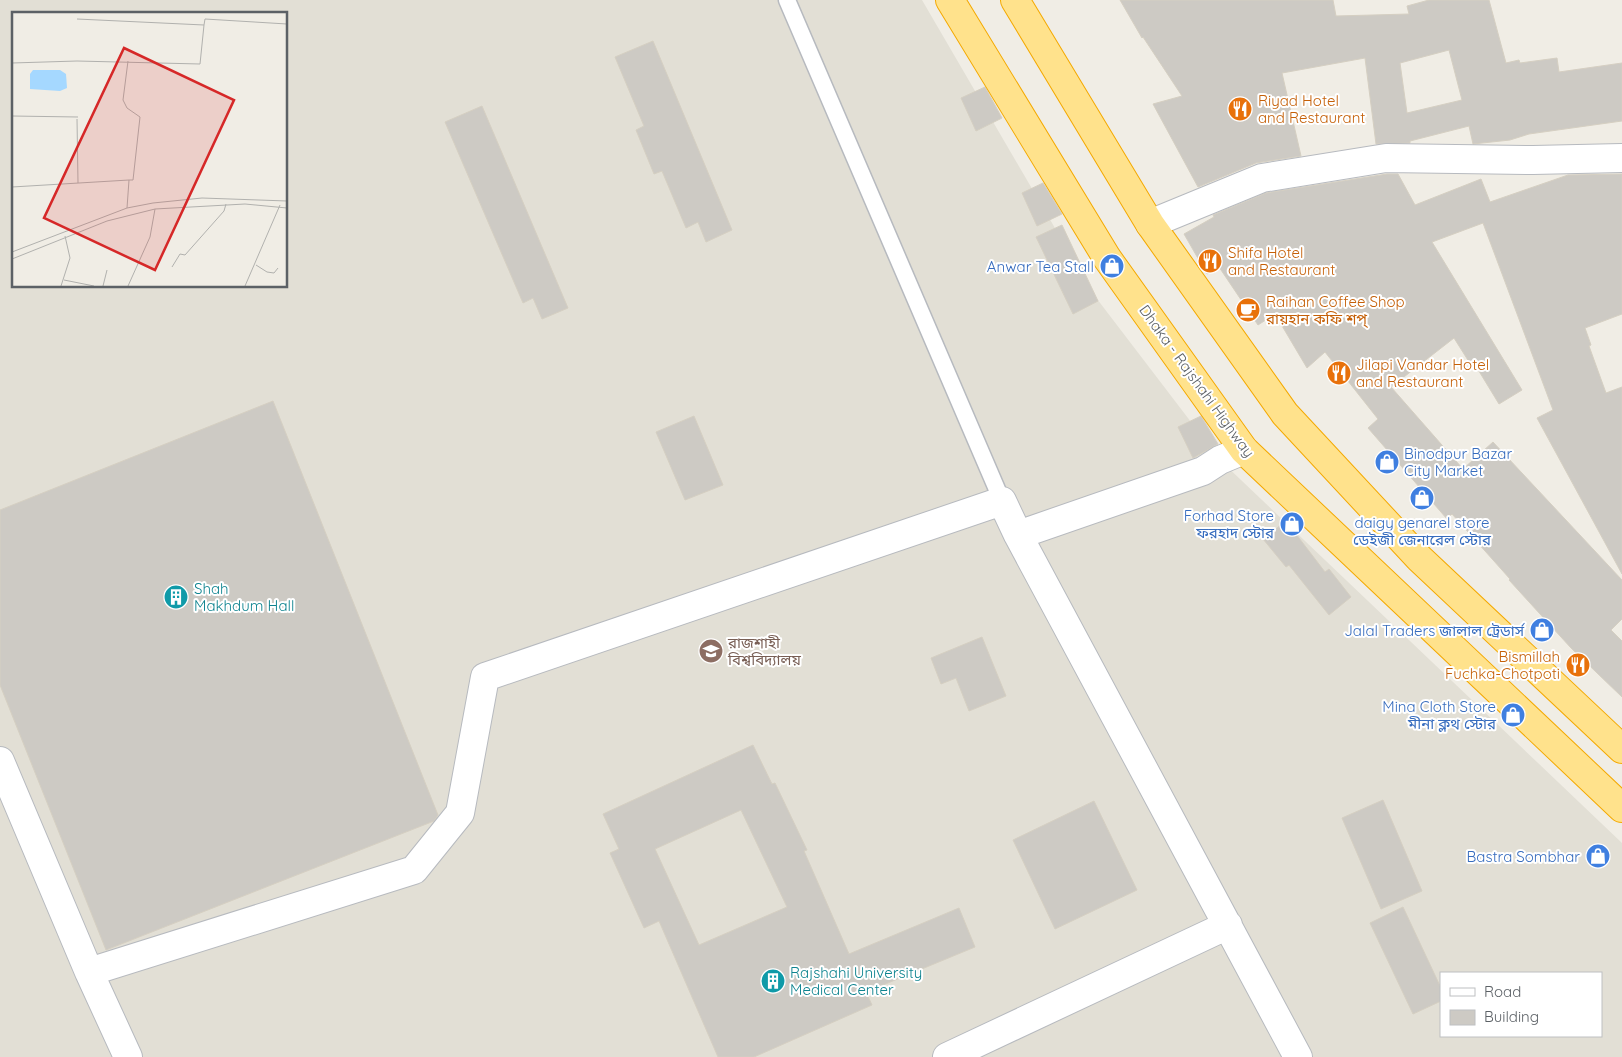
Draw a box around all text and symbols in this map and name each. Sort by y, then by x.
inset map [12,12,288,288]
place label: Riyad Hotel and Restaurant [1258,91,1365,127]
restaurant icon: Riyad Hotel and Restaurant [1227,96,1253,122]
place label: Shifa Hotel and Restaurant [1228,243,1335,279]
restaurant icon: Shifa Hotel and Restaurant [1197,248,1223,274]
shop icon: Anwar Tea Stall [1099,253,1125,279]
place label: Anwar Tea Stall [987,257,1094,276]
place label: Raihan Coffee Shop রায়হান কফি শপ্ [1265,292,1405,328]
cafe icon: Raihan Coffee Shop রায়হান কফি শপ্ [1235,297,1261,323]
street label: Dhaka - Rajshahi Highway [1135,301,1259,461]
place label: Jilapi Vandar Hotel and Restaurant [1356,355,1489,391]
restaurant icon: Jilapi Vandar Hotel and Restaurant [1326,360,1352,386]
place label: Binodpur Bazar City Market [1404,444,1512,480]
shop icon: Binodpur Bazar City Market [1374,449,1400,475]
shop icon: daigy genarel store ডেইজী জেনারেল স্টোর [1409,485,1435,511]
place label: Forhad Store ফরহাদ স্টোর [1184,506,1275,542]
shop icon: Forhad Store ফরহাদ স্টোর [1279,511,1305,537]
place label: daigy genarel store ডেইজী জেনারেল স্টোর [1353,513,1492,549]
place label: Shah Makhdum Hall [194,579,294,615]
building icon: Shah Makhdum Hall [163,584,189,610]
shop icon: Jalal Traders জালাল ট্রেডার্স [1529,617,1555,643]
place label: Jalal Traders জালাল ট্রেডার্স [1344,621,1525,640]
place label: রাজশাহী বিশ্ববিদ্যালয় [727,633,801,669]
school or university icon: রাজশাহী বিশ্ববিদ্যালয় [698,638,724,664]
place label: Bismillah Fuchka-Chotpoti [1445,647,1560,683]
restaurant icon: Bismillah Fuchka-Chotpoti [1565,652,1591,678]
place label: Mina Cloth Store মীনা ক্লথ স্টোর [1382,697,1497,733]
shop icon: Mina Cloth Store মীনা ক্লথ স্টোর [1500,702,1526,728]
shop icon: Bastra Sombhar [1585,843,1611,869]
place label: Bastra Sombhar [1467,847,1580,866]
place label: Rajshahi University Medical Center [790,963,922,999]
building icon: Rajshahi University Medical Center [760,968,786,994]
legend [1440,972,1602,1037]
text: Road [1484,982,1521,1001]
text: Building [1484,1007,1539,1026]

